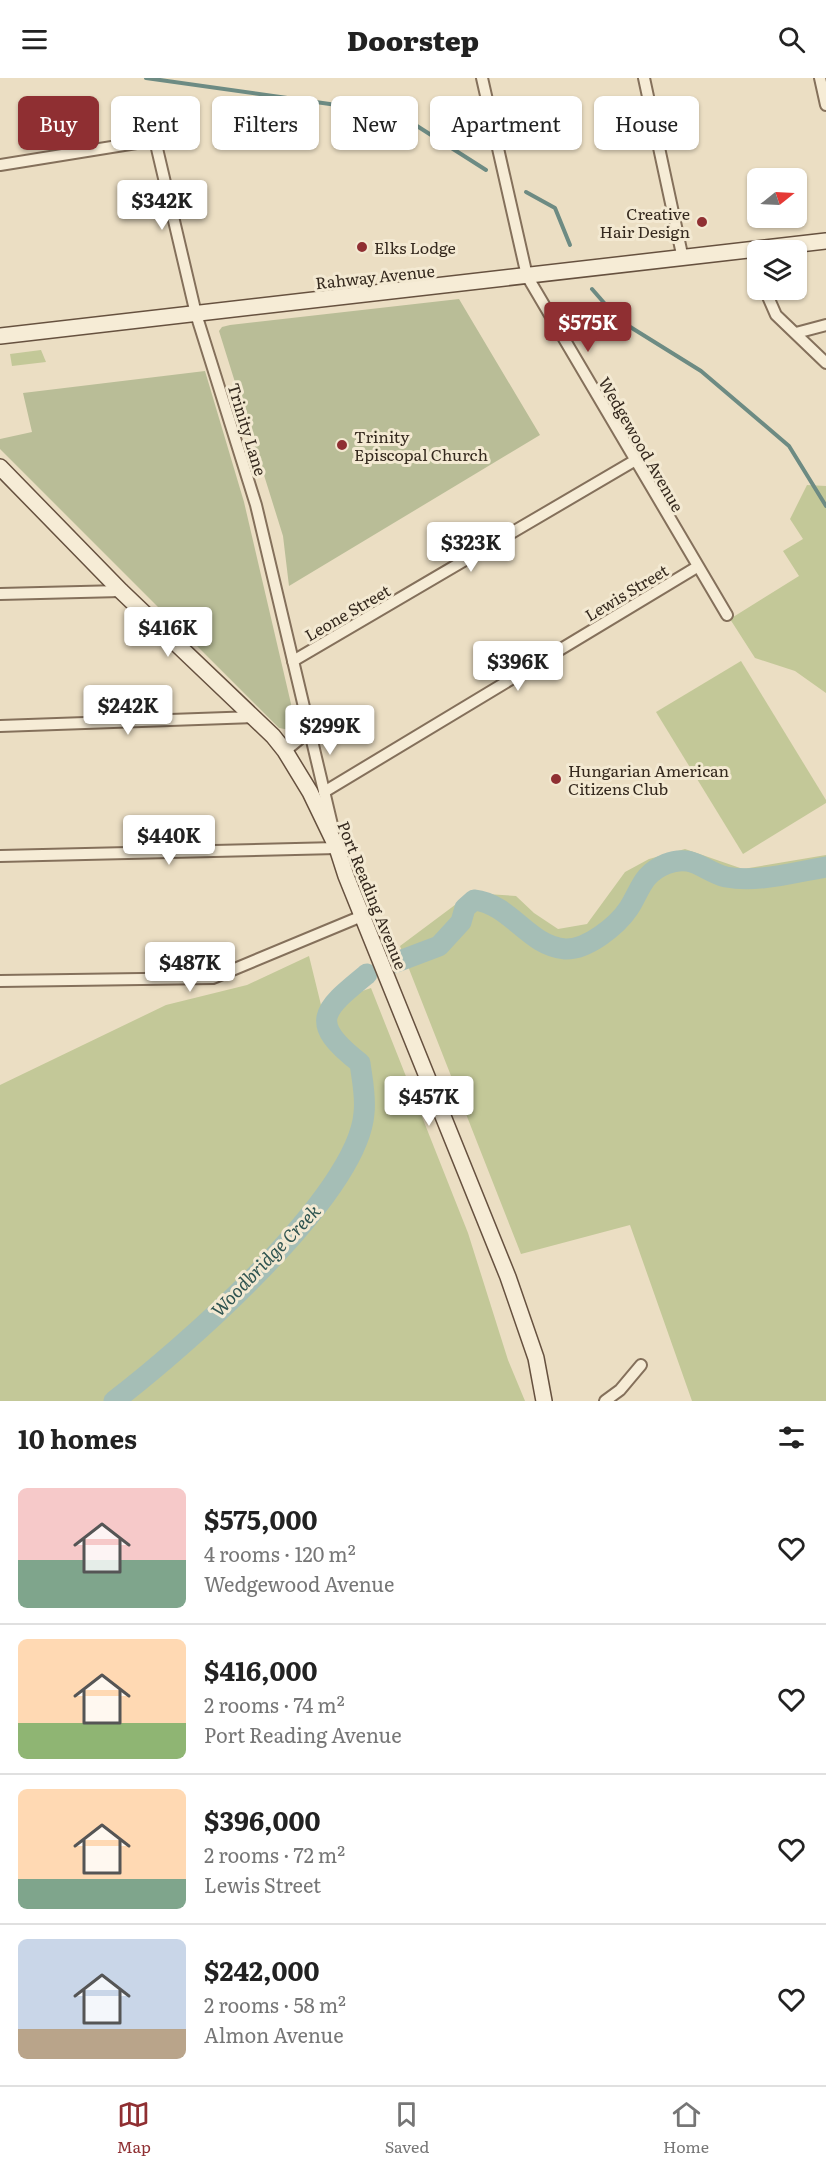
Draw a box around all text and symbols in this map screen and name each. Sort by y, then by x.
text: Doorstep [347,19,479,59]
icon: menu [18,23,51,56]
icon: search [775,23,808,56]
chip: Buy [18,96,99,150]
chip: Rent [111,96,200,150]
chip: Filters [212,96,319,150]
chip: New [331,96,418,150]
chip: Apartment [430,96,582,150]
chip: House [594,96,699,150]
north arrow [747,168,807,228]
map controls [747,168,807,300]
pin: $342K [120,180,204,231]
text: $342K [131,184,193,214]
place label: Creative Hair Design [599,201,690,243]
marker: Creative Hair Design [695,215,709,229]
place label: Elks Lodge [374,235,456,259]
marker: Elks Lodge [355,240,369,254]
button: layers [747,240,807,300]
street label: Rahway Avenue [314,258,436,294]
pin: $575K [546,302,630,353]
text: $575K [558,306,618,336]
street label: Wedgewood Avenue [594,372,690,516]
street label: Trinity Lane [222,380,274,478]
place label: Trinity Episcopal Church [354,424,488,466]
marker: Trinity Episcopal Church [335,438,349,452]
pin: $323K [429,522,513,573]
text: $323K [441,526,501,556]
street label: Lewis Street [580,557,673,626]
street label: Leone Street [300,577,395,646]
pin: $416K [126,607,210,658]
text: $416K [138,611,198,641]
pin: $396K [476,641,560,692]
text: $396K [487,645,549,675]
pin: $242K [86,685,170,736]
text: $242K [97,689,159,719]
pin: $299K [288,705,372,756]
text: $299K [299,709,361,739]
place label: Hungarian American Citizens Club [568,758,730,800]
marker: Hungarian American Citizens Club [549,772,563,786]
pin: $440K [127,815,211,866]
street label: Port Reading Avenue [332,817,414,973]
text: $440K [137,819,201,849]
pin: $487K [148,942,232,993]
text: $487K [159,946,221,976]
pin: $457K [387,1076,471,1127]
text: $457K [399,1080,459,1110]
water label: Woodbridge Creek [204,1198,326,1322]
text: 10 homes [18,1418,137,1457]
icon: filters [775,1421,808,1454]
text: $575,000 [204,1499,317,1538]
icon: home [66,1512,138,1584]
icon: heart [775,1532,808,1565]
text: 4 rooms · 120 m² [204,1538,356,1568]
text: Wedgewood Avenue [204,1568,394,1598]
text: $416,000 [204,1650,318,1689]
icon: home [66,1663,138,1735]
icon: heart [775,1683,808,1716]
text: 2 rooms · 74 m² [204,1689,345,1719]
text: Port Reading Avenue [204,1719,402,1749]
text: $396,000 [204,1800,321,1839]
icon: home [66,1813,138,1885]
icon: heart [775,1833,808,1866]
text: 2 rooms · 72 m² [204,1839,345,1869]
text: Lewis Street [204,1869,321,1899]
text: $242,000 [204,1950,320,1989]
icon: home [66,1963,138,2035]
icon: heart [775,1983,808,2016]
text: 2 rooms · 58 m² [204,1989,346,2019]
text: Almon Avenue [204,2019,344,2049]
tab: Map [117,2098,151,2158]
tab: Saved [385,2098,429,2158]
tab: Home [663,2098,709,2158]

